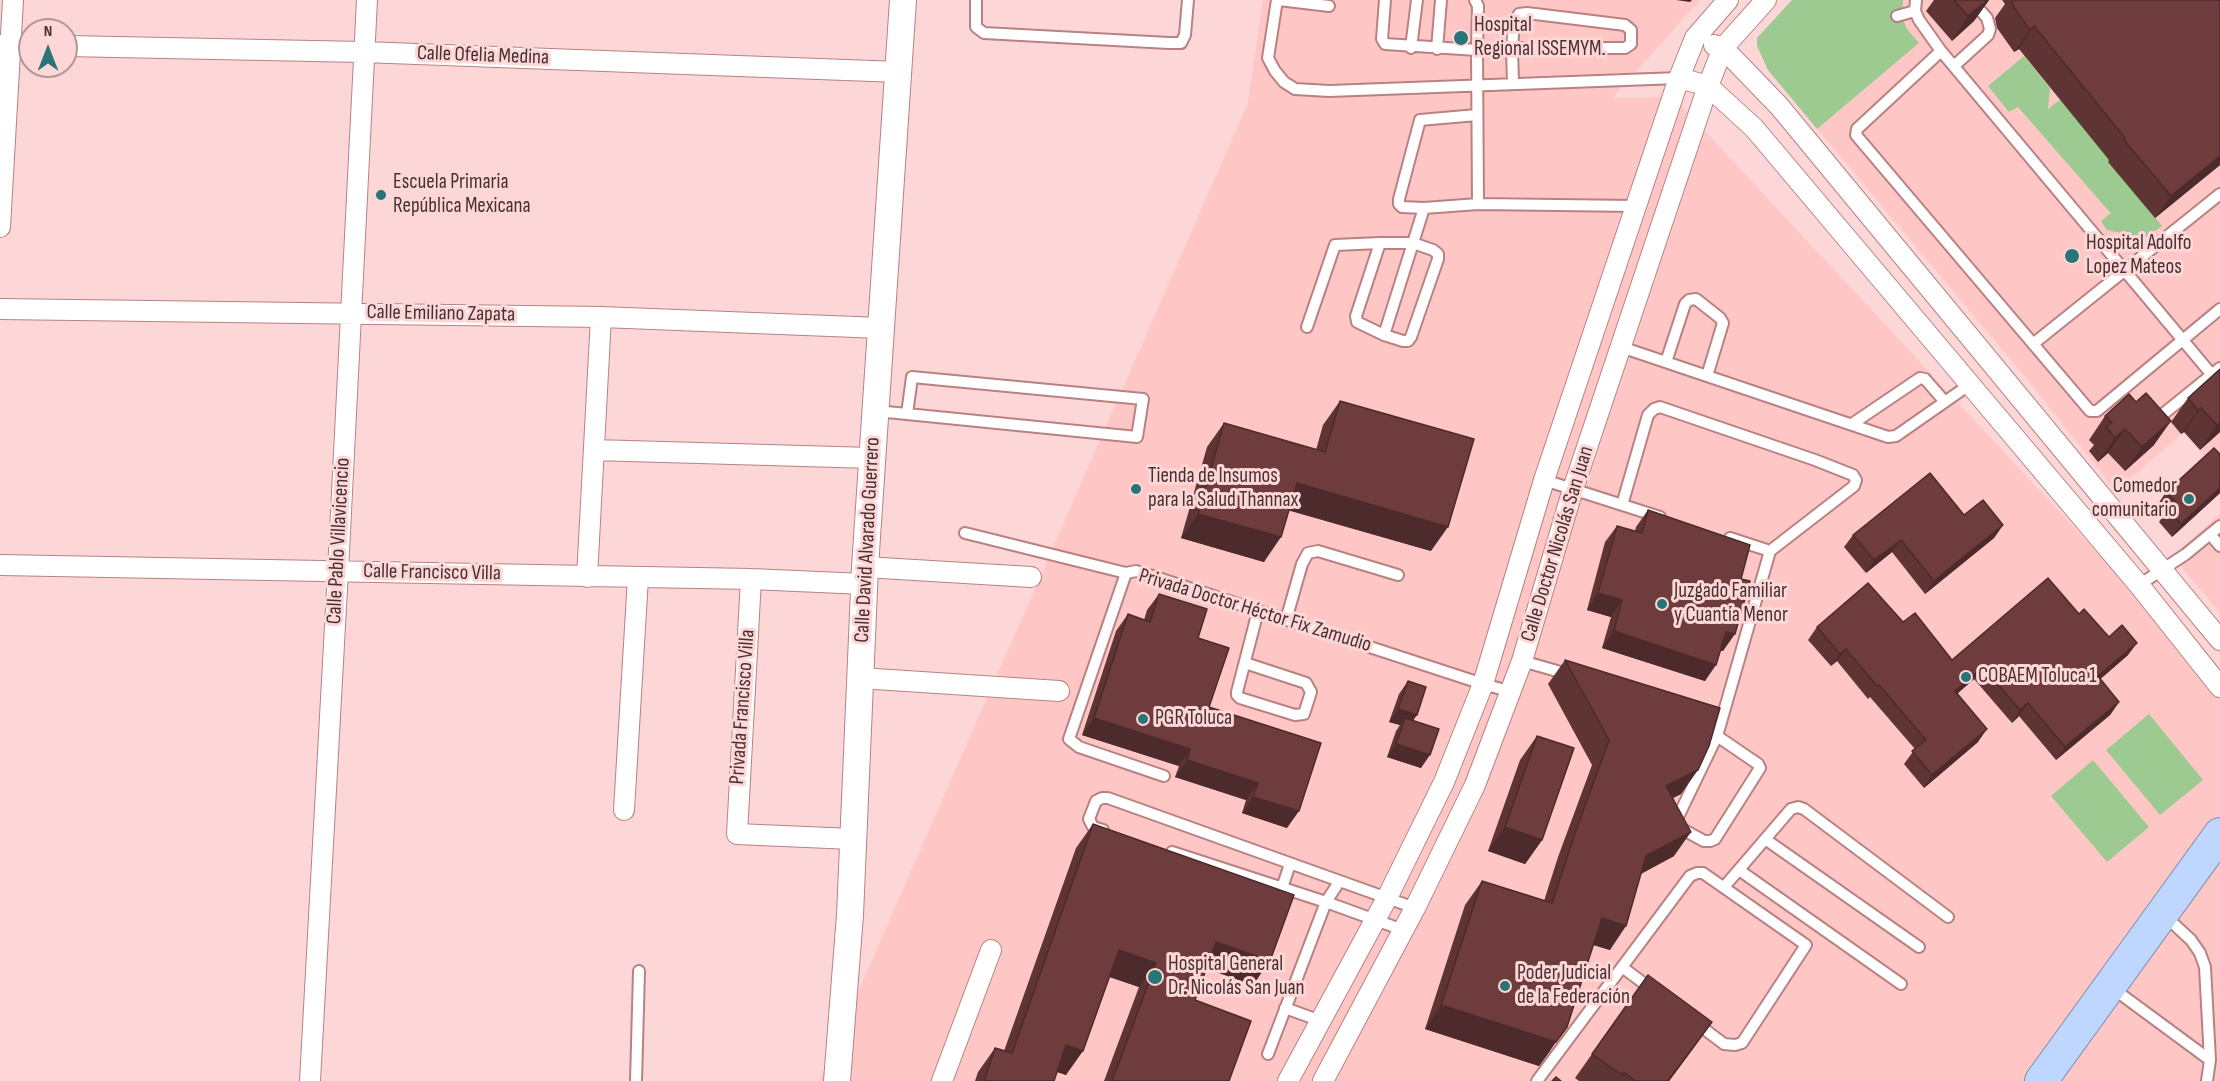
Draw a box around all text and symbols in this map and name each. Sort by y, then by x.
place label: Hospital Regional ISSEMYM. [1474,13,1605,63]
north arrow [18,18,78,78]
text: N [44,22,52,41]
marker: Hospital Regional ISSEMYM. [1452,29,1470,47]
street label: Calle Ofelia Medina [416,41,550,71]
place label: Escuela Primaria República Mexicana [393,170,531,220]
marker: Escuela Primaria República Mexicana [374,188,388,202]
place label: Hospital Adolfo Lopez Mateos [2086,231,2192,281]
marker: Hospital Adolfo Lopez Mateos [2063,247,2081,265]
street label: Calle Emiliano Zapata [366,300,516,328]
street label: Calle David Alvarado Guerrero [850,437,886,643]
street label: Calle Doctor Nicolás San Juan [1516,443,1600,645]
street label: Calle Pablo Villavicencio [322,457,356,625]
place label: Tienda de Insumos para la Salud Thannax [1148,464,1298,514]
place label: Comedor comunitario [2092,474,2177,524]
marker: Tienda de Insumos para la Salud Thannax [1129,482,1143,496]
marker: Comedor comunitario [2182,492,2196,506]
street label: Calle Francisco Villa [363,559,501,587]
street label: Privada Doctor Héctor Fix Zamudio [1136,564,1374,658]
place label: Juzgado Familiar y Cuantía Menor [1674,579,1788,629]
marker: Juzgado Familiar y Cuantía Menor [1655,597,1669,611]
street label: Privada Francisco Villa [725,629,761,785]
place label: COBAEM Toluca 1 [1978,664,2097,690]
marker: COBAEM Toluca 1 [1959,670,1973,684]
place label: PGR Toluca [1155,706,1232,732]
marker: PGR Toluca [1136,712,1150,726]
place label: Hospital General Dr. Nicolás San Juan [1168,952,1305,1002]
place label: Poder Judicial de la Federación [1517,961,1630,1011]
marker: Hospital General Dr. Nicolás San Juan [1146,968,1164,986]
marker: Poder Judicial de la Federación [1498,979,1512,993]

